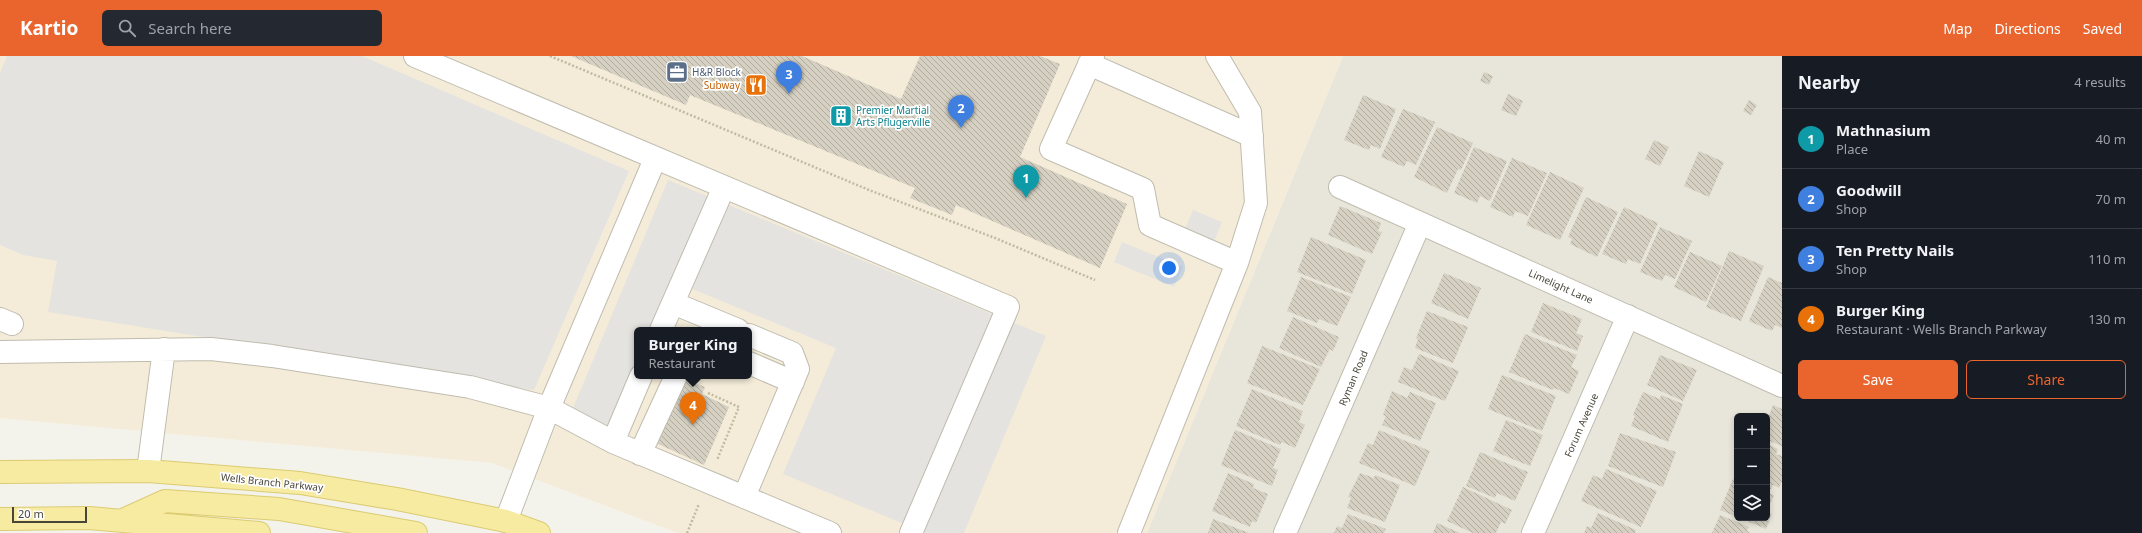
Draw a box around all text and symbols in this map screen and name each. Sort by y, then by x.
search box [102,10,382,46]
text: Kartio [20,15,78,41]
icon: search [116,17,138,39]
text: Search here [148,18,232,38]
text: Map [1943,19,1972,38]
text: Directions [1994,19,2061,38]
text: Saved [2083,19,2122,38]
office icon: H&R Block [664,59,690,85]
pin: 3 [776,61,802,94]
place label: H&R Block [692,65,741,79]
text: Nearby [1798,71,1860,94]
restaurant icon: Subway [743,72,769,98]
text: 4 results [2074,73,2126,91]
place label: Subway [704,78,741,92]
pin: 2 [948,95,974,128]
building icon: Premier Martial Arts Pflugerville [828,103,854,129]
place label: Premier Martial Arts Pflugerville [856,103,931,129]
text: Mathnasium [1836,120,1931,140]
text: 1 [1807,130,1815,148]
text: 40 m [2096,130,2126,148]
text: Place [1836,140,1868,158]
pin: 1 [1013,165,1039,198]
text: Goodwill [1836,180,1901,200]
text: 2 [1807,190,1815,208]
text: 70 m [2096,190,2126,208]
text: Shop [1836,200,1867,218]
text: Ten Pretty Nails [1836,240,1954,260]
text: 3 [1807,250,1815,268]
text: 110 m [2088,250,2126,268]
your location [1159,258,1179,278]
text: Shop [1836,260,1867,278]
street label: Limelight Lane [1527,266,1596,307]
text: Burger King [1836,300,1925,320]
text: 4 [1807,310,1815,328]
text: 130 m [2088,310,2126,328]
text: Restaurant · Wells Branch Parkway [1836,320,2047,338]
popup [634,327,752,379]
text: Burger King [649,334,738,354]
street label: Ryman Road [1335,348,1371,408]
text: Restaurant [649,354,715,372]
button: Save [1798,360,1958,399]
button: Share [1966,360,2126,399]
street label: Forum Avenue [1561,390,1601,459]
pin: 4 [680,392,706,425]
map controls [1734,413,1770,521]
button: + [1734,413,1770,449]
button: − [1734,449,1770,485]
street label: Wells Branch Parkway [220,470,325,494]
button: layers [1734,485,1770,521]
scale bar [12,505,87,524]
text: 20 m [18,506,44,521]

